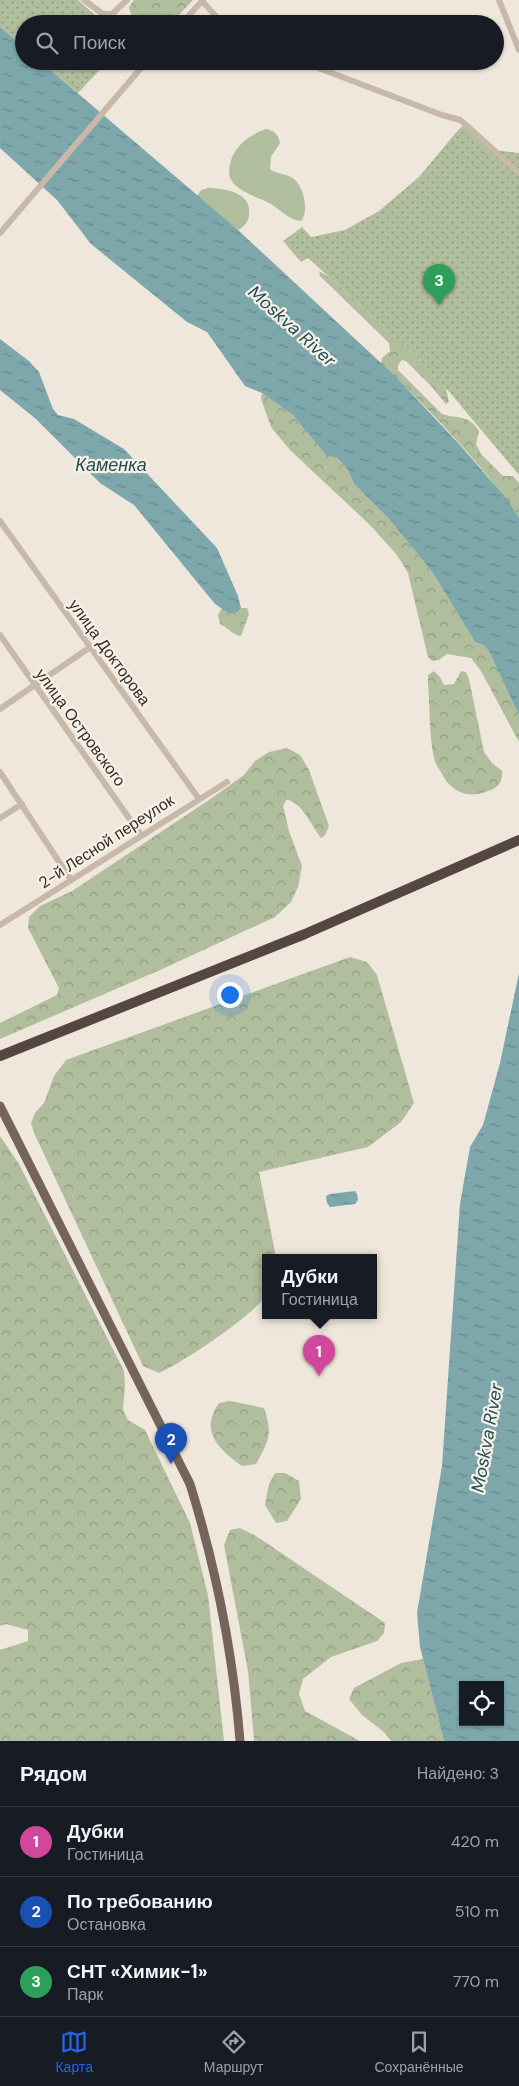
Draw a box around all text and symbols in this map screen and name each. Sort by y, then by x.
search box [15,15,504,70]
icon: search [33,29,61,57]
text: Поиск [73,30,126,55]
pin: 3 [423,264,455,305]
water label: Moskva River [243,280,342,373]
water label: Каменка [75,453,147,477]
street label: улица Докторова [64,595,155,710]
street label: улица Островского [31,664,130,790]
street label: 2-й Лесной переулок [34,789,179,893]
your location [217,982,243,1008]
popup [262,1254,377,1319]
text: Дубки [281,1264,338,1289]
text: Гостиница [281,1289,358,1310]
pin: 1 [303,1335,335,1376]
water label: Moskva River [466,1380,509,1494]
pin: 2 [155,1423,187,1464]
map controls [459,1681,504,1726]
button: locate [459,1681,504,1726]
text: Рядом [20,1760,87,1788]
text: Найдено: 3 [417,1763,499,1784]
text: Дубки [67,1819,124,1844]
text: 1 [33,1831,39,1852]
text: 420 m [451,1831,499,1852]
text: Гостиница [67,1844,144,1865]
text: По требованию [67,1889,213,1914]
text: 2 [31,1901,41,1922]
text: 510 m [455,1901,499,1922]
text: Остановка [67,1914,146,1935]
text: СНТ «Химик-1» [67,1959,208,1984]
text: 3 [31,1971,41,1992]
text: 770 m [453,1971,499,1992]
text: Парк [67,1984,103,2005]
tab: Карта [55,2028,93,2076]
tab: Маршрут [204,2028,264,2076]
tab: Сохранённые [374,2028,464,2076]

